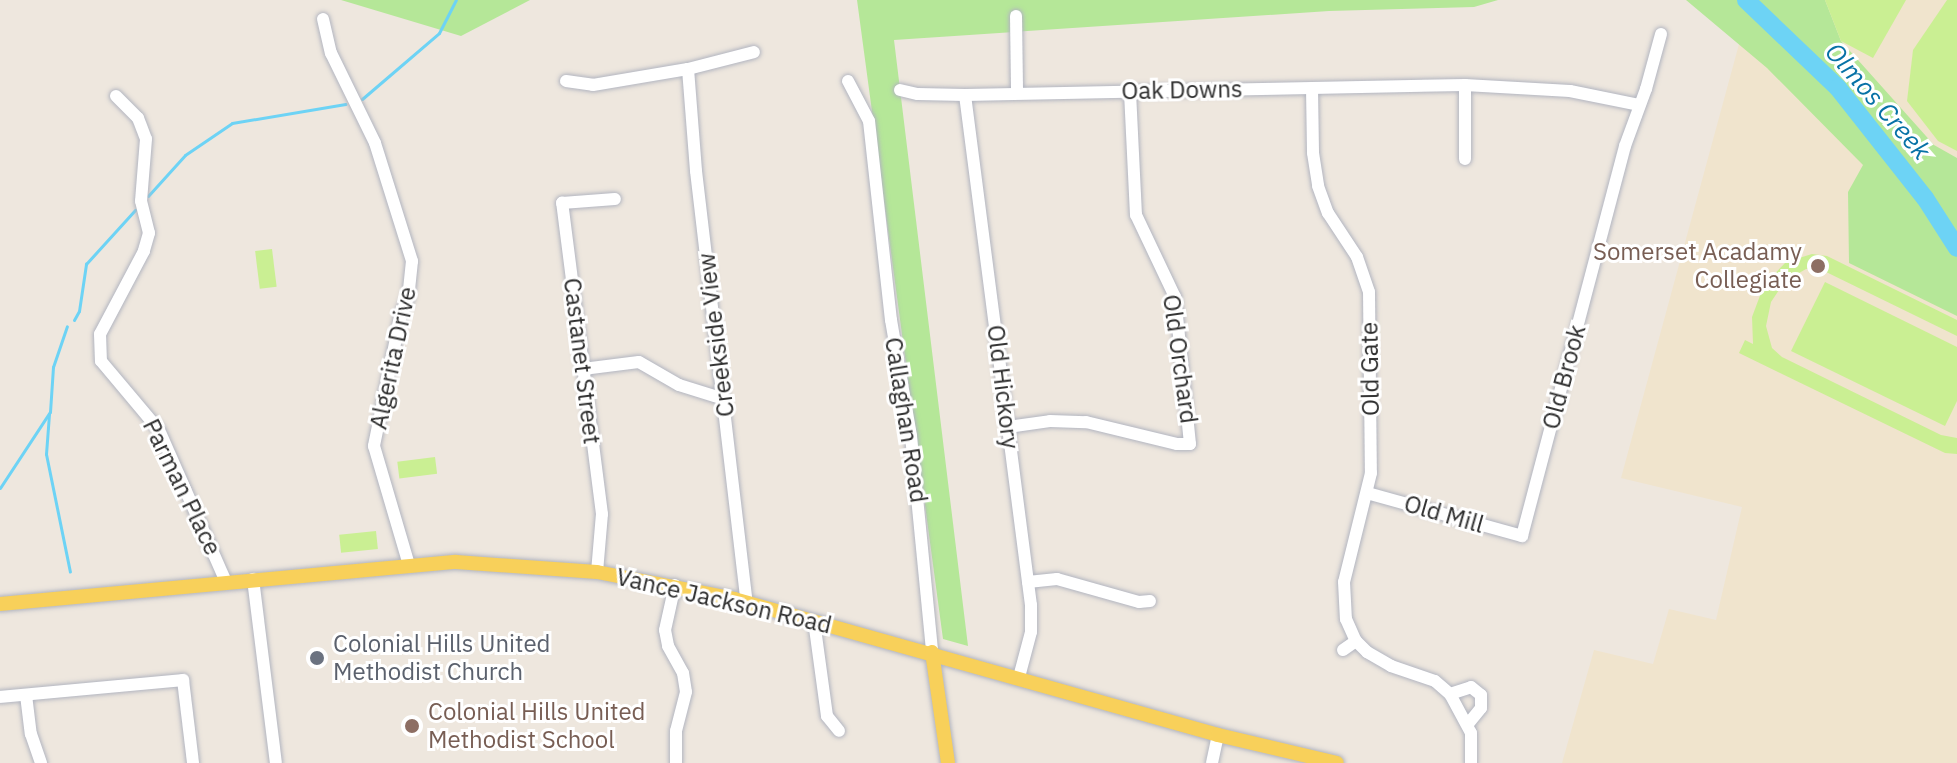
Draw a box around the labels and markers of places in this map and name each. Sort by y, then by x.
place label: Somerset Acadamy Collegiate [1593,238,1802,294]
marker: Somerset Acadamy Collegiate [1809,257,1827,275]
place label: Colonial Hills United Methodist Church [333,630,551,686]
marker: Colonial Hills United Methodist Church [308,649,326,667]
place label: Colonial Hills United Methodist School [428,698,646,754]
marker: Colonial Hills United Methodist School [403,717,421,735]

